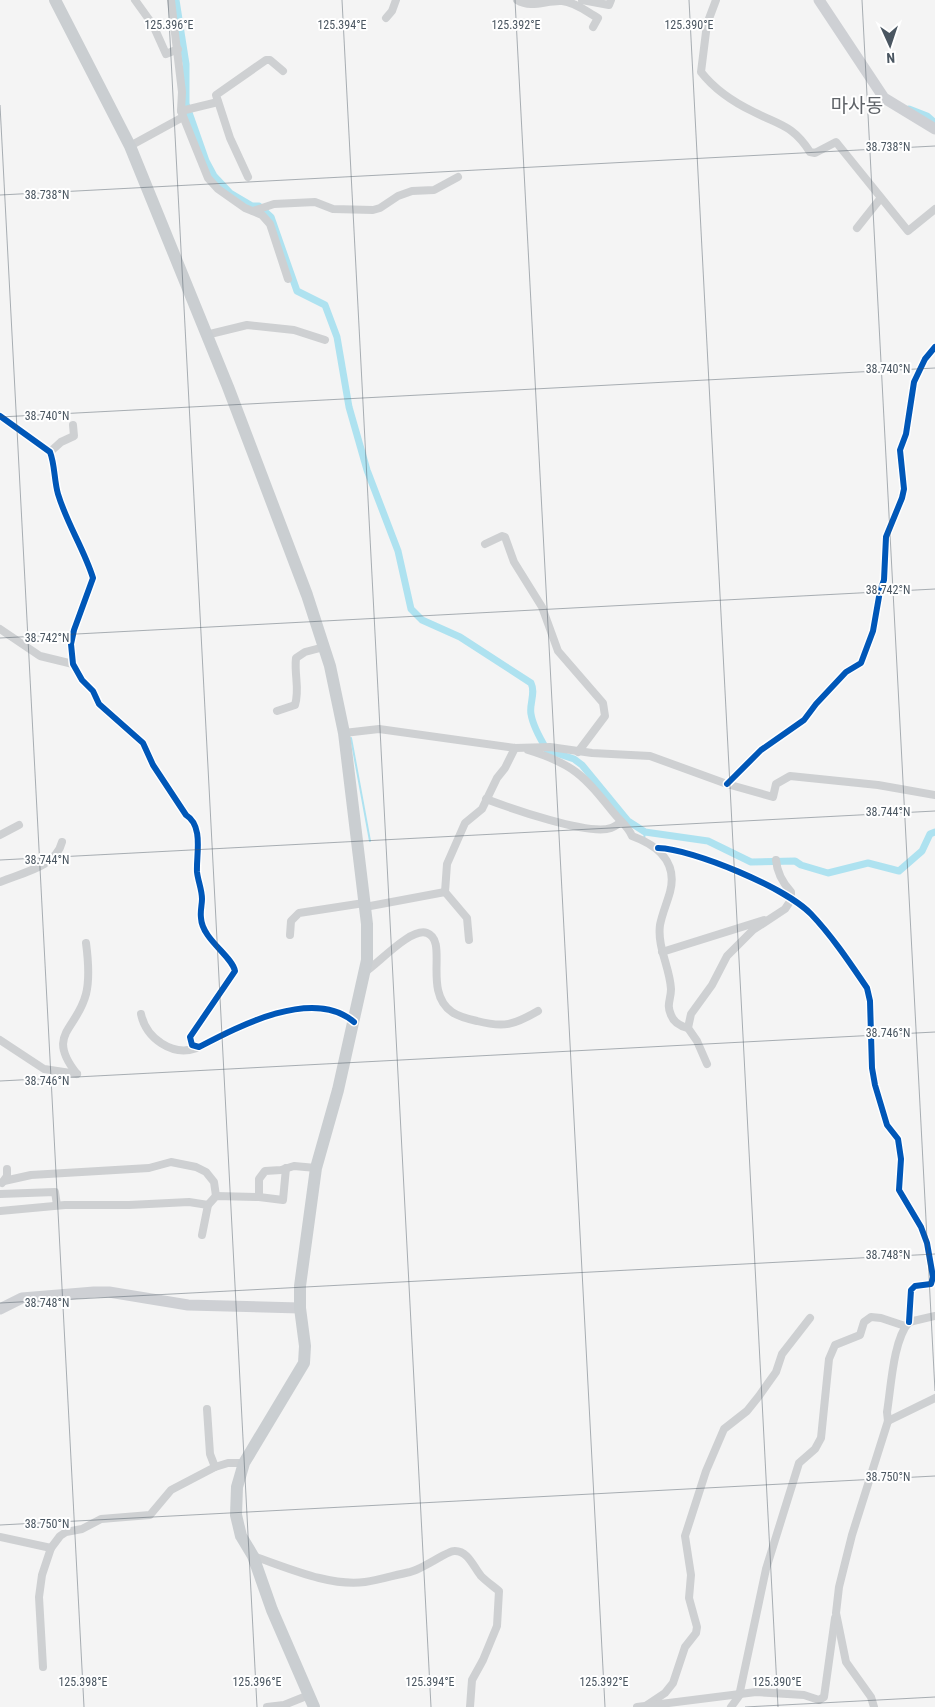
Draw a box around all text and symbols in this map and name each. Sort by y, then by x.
text: 125.396°E [144,18,194,32]
text: 125.394°E [317,18,367,32]
text: 125.392°E [491,18,541,32]
text: 125.390°E [664,18,714,32]
north arrow [865,20,915,70]
text: N [886,50,895,66]
district label: 마사동 [831,94,883,117]
text: 38.738°N [866,140,910,154]
text: 38.738°N [25,188,69,202]
text: 38.740°N [866,362,910,376]
text: 38.740°N [25,409,69,423]
text: 38.742°N [866,583,910,597]
text: 38.742°N [25,631,69,645]
text: 38.744°N [866,805,910,819]
text: 38.744°N [25,853,69,867]
text: 38.746°N [866,1026,910,1040]
text: 38.746°N [25,1074,69,1088]
text: 38.748°N [866,1248,910,1262]
text: 38.748°N [25,1296,69,1310]
text: 38.750°N [866,1470,910,1484]
text: 38.750°N [25,1517,69,1531]
text: 125.398°E [58,1675,108,1689]
text: 125.396°E [232,1675,282,1689]
text: 125.394°E [405,1675,455,1689]
text: 125.392°E [579,1675,629,1689]
text: 125.390°E [752,1675,802,1689]

